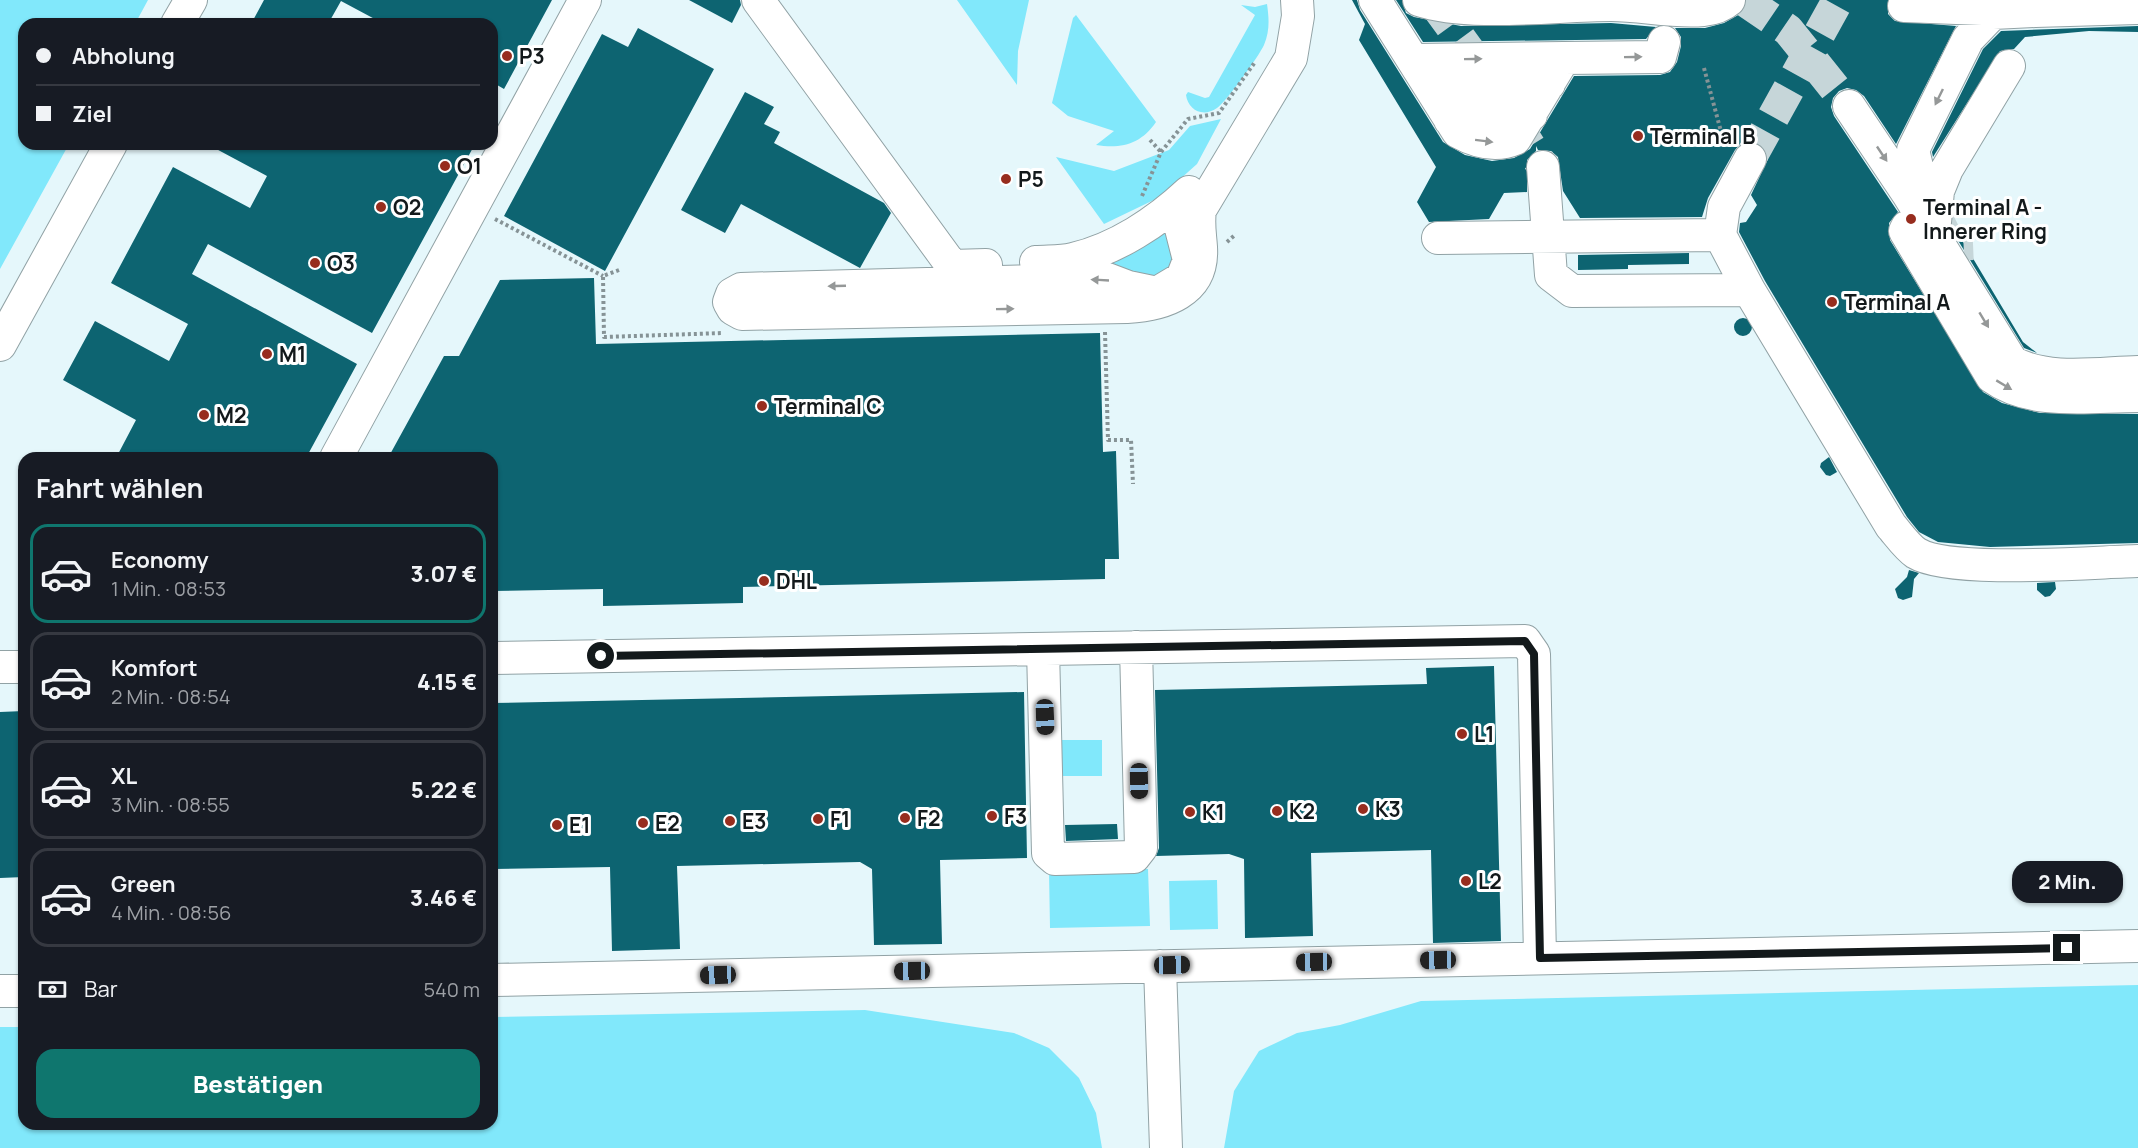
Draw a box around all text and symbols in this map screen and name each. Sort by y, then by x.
text: Abholung [72,41,175,71]
place label: P3 [519,42,545,70]
marker: P3 [500,49,514,63]
one-way arrow [1623,52,1642,62]
one-way arrow [1464,55,1483,64]
one-way arrow [1935,88,1944,105]
text: Ziel [72,99,112,129]
place label: Terminal B [1650,122,1755,150]
marker: Terminal B [1631,129,1645,143]
one-way arrow [1475,137,1494,146]
one-way arrow [1876,146,1888,162]
place label: O1 [457,152,482,180]
marker: O1 [438,159,452,173]
place label: P5 [1018,165,1044,193]
marker: P5 [999,172,1013,186]
place label: O2 [393,193,421,221]
place label: Terminal A - Innerer Ring [1923,193,2047,245]
marker: O2 [374,200,388,214]
marker: Terminal A - Innerer Ring [1904,212,1918,226]
place label: O3 [327,249,355,277]
marker: O3 [308,256,322,270]
one-way arrow [1091,275,1110,285]
one-way arrow [828,281,847,291]
place label: Terminal A [1844,288,1950,316]
marker: Terminal A [1825,295,1839,309]
one-way arrow [995,304,1014,314]
one-way arrow [1979,312,1990,328]
place label: M1 [279,340,306,368]
marker: M1 [260,347,274,361]
one-way arrow [1996,380,2013,390]
place label: Terminal C [774,392,882,420]
marker: Terminal C [755,399,769,413]
place label: M2 [216,401,246,429]
marker: M2 [197,408,211,422]
text: Fahrt wählen [36,469,204,506]
text: Economy [111,545,209,575]
icon: car [39,547,93,601]
text: 3.07 € [410,559,477,589]
place label: DHL [776,567,817,595]
marker: DHL [757,574,771,588]
text: 1 Min. · 08:53 [111,575,226,602]
route start [587,642,614,669]
text: Komfort [111,653,198,683]
icon: car [39,655,93,709]
text: 4.15 € [417,667,477,697]
text: 2 Min. · 08:54 [111,683,231,710]
car [1035,699,1055,735]
place label: L1 [1474,720,1494,748]
marker: L1 [1455,727,1469,741]
text: XL [111,761,137,791]
icon: car [39,763,93,817]
car [1130,763,1148,799]
text: 5.22 € [411,775,477,805]
text: 3 Min. · 08:55 [111,791,230,818]
place label: K3 [1375,795,1401,823]
place label: K2 [1289,797,1315,825]
place label: K1 [1202,798,1225,826]
place label: F3 [1004,802,1027,830]
marker: K3 [1356,802,1370,816]
place label: F2 [917,804,941,832]
marker: K2 [1270,804,1284,818]
place label: F1 [830,805,850,833]
marker: K1 [1183,805,1197,819]
place label: E3 [742,807,767,835]
place label: E2 [655,809,680,837]
marker: F3 [985,809,999,823]
place label: E1 [569,811,590,839]
marker: F2 [898,811,912,825]
marker: F1 [811,812,825,826]
marker: E3 [723,814,737,828]
marker: E2 [636,816,650,830]
marker: E1 [550,818,564,832]
callout: 2 Min. [2012,861,2122,903]
place label: L2 [1478,867,1502,895]
text: 2 Min. [2038,868,2097,895]
text: Green [111,869,176,899]
icon: car [39,871,93,925]
marker: L2 [1459,874,1473,888]
text: 3.46 € [410,883,477,913]
text: 4 Min. · 08:56 [111,899,232,926]
route end [2053,934,2080,961]
car [1420,951,1456,969]
car [1296,953,1332,971]
car [1154,956,1190,974]
car [894,962,930,980]
car [700,965,736,985]
icon: cash [36,973,69,1006]
text: Bar [84,974,118,1004]
text: 540 m [424,976,480,1003]
button: Bestätigen [36,1049,480,1118]

